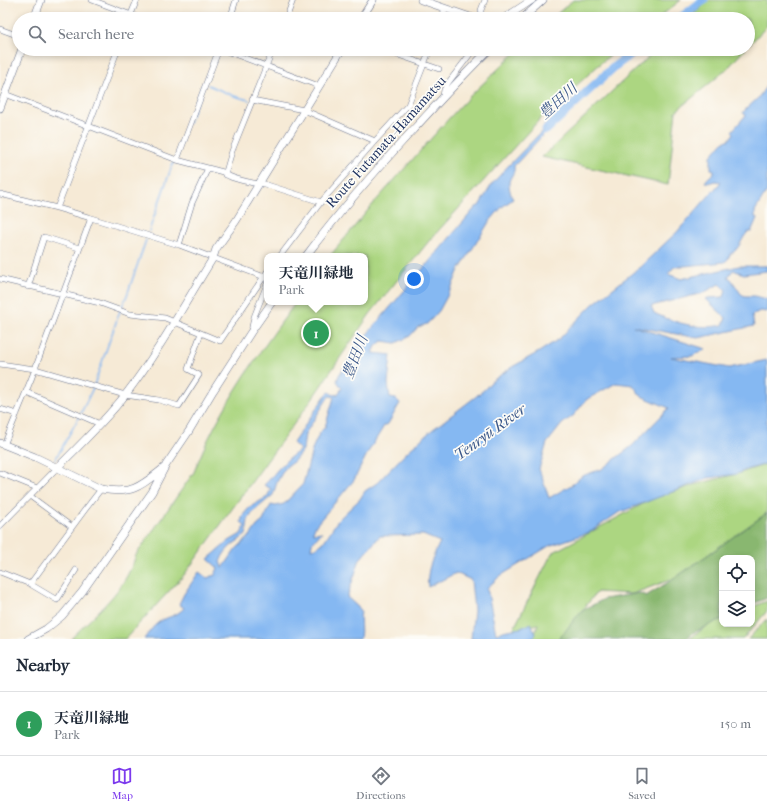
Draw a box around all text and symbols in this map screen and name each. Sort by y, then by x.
search box [12,12,755,56]
icon: search [26,23,48,45]
text: Search here [58,25,134,43]
street label: Route Futamata-Hamamatsu [322,72,450,211]
water label: 豊田川 [535,78,582,123]
popup [264,253,368,305]
text: 天竜川緑地 [278,264,354,282]
your location [404,269,424,289]
text: Park [278,282,304,297]
pin: 1 [303,318,329,348]
water label: 豊田川 [339,331,372,381]
water label: Tenryū River [451,399,530,464]
map controls [719,555,755,627]
button: locate [719,555,755,591]
button: layers [719,591,755,627]
text: Nearby [16,655,70,675]
text: 天竜川緑地 [54,709,129,727]
text: 1 [27,716,31,731]
text: 150 m [720,716,751,731]
text: Park [54,727,80,742]
tab: Map [111,765,133,802]
tab: Directions [356,765,406,802]
tab: Saved [628,765,656,802]

